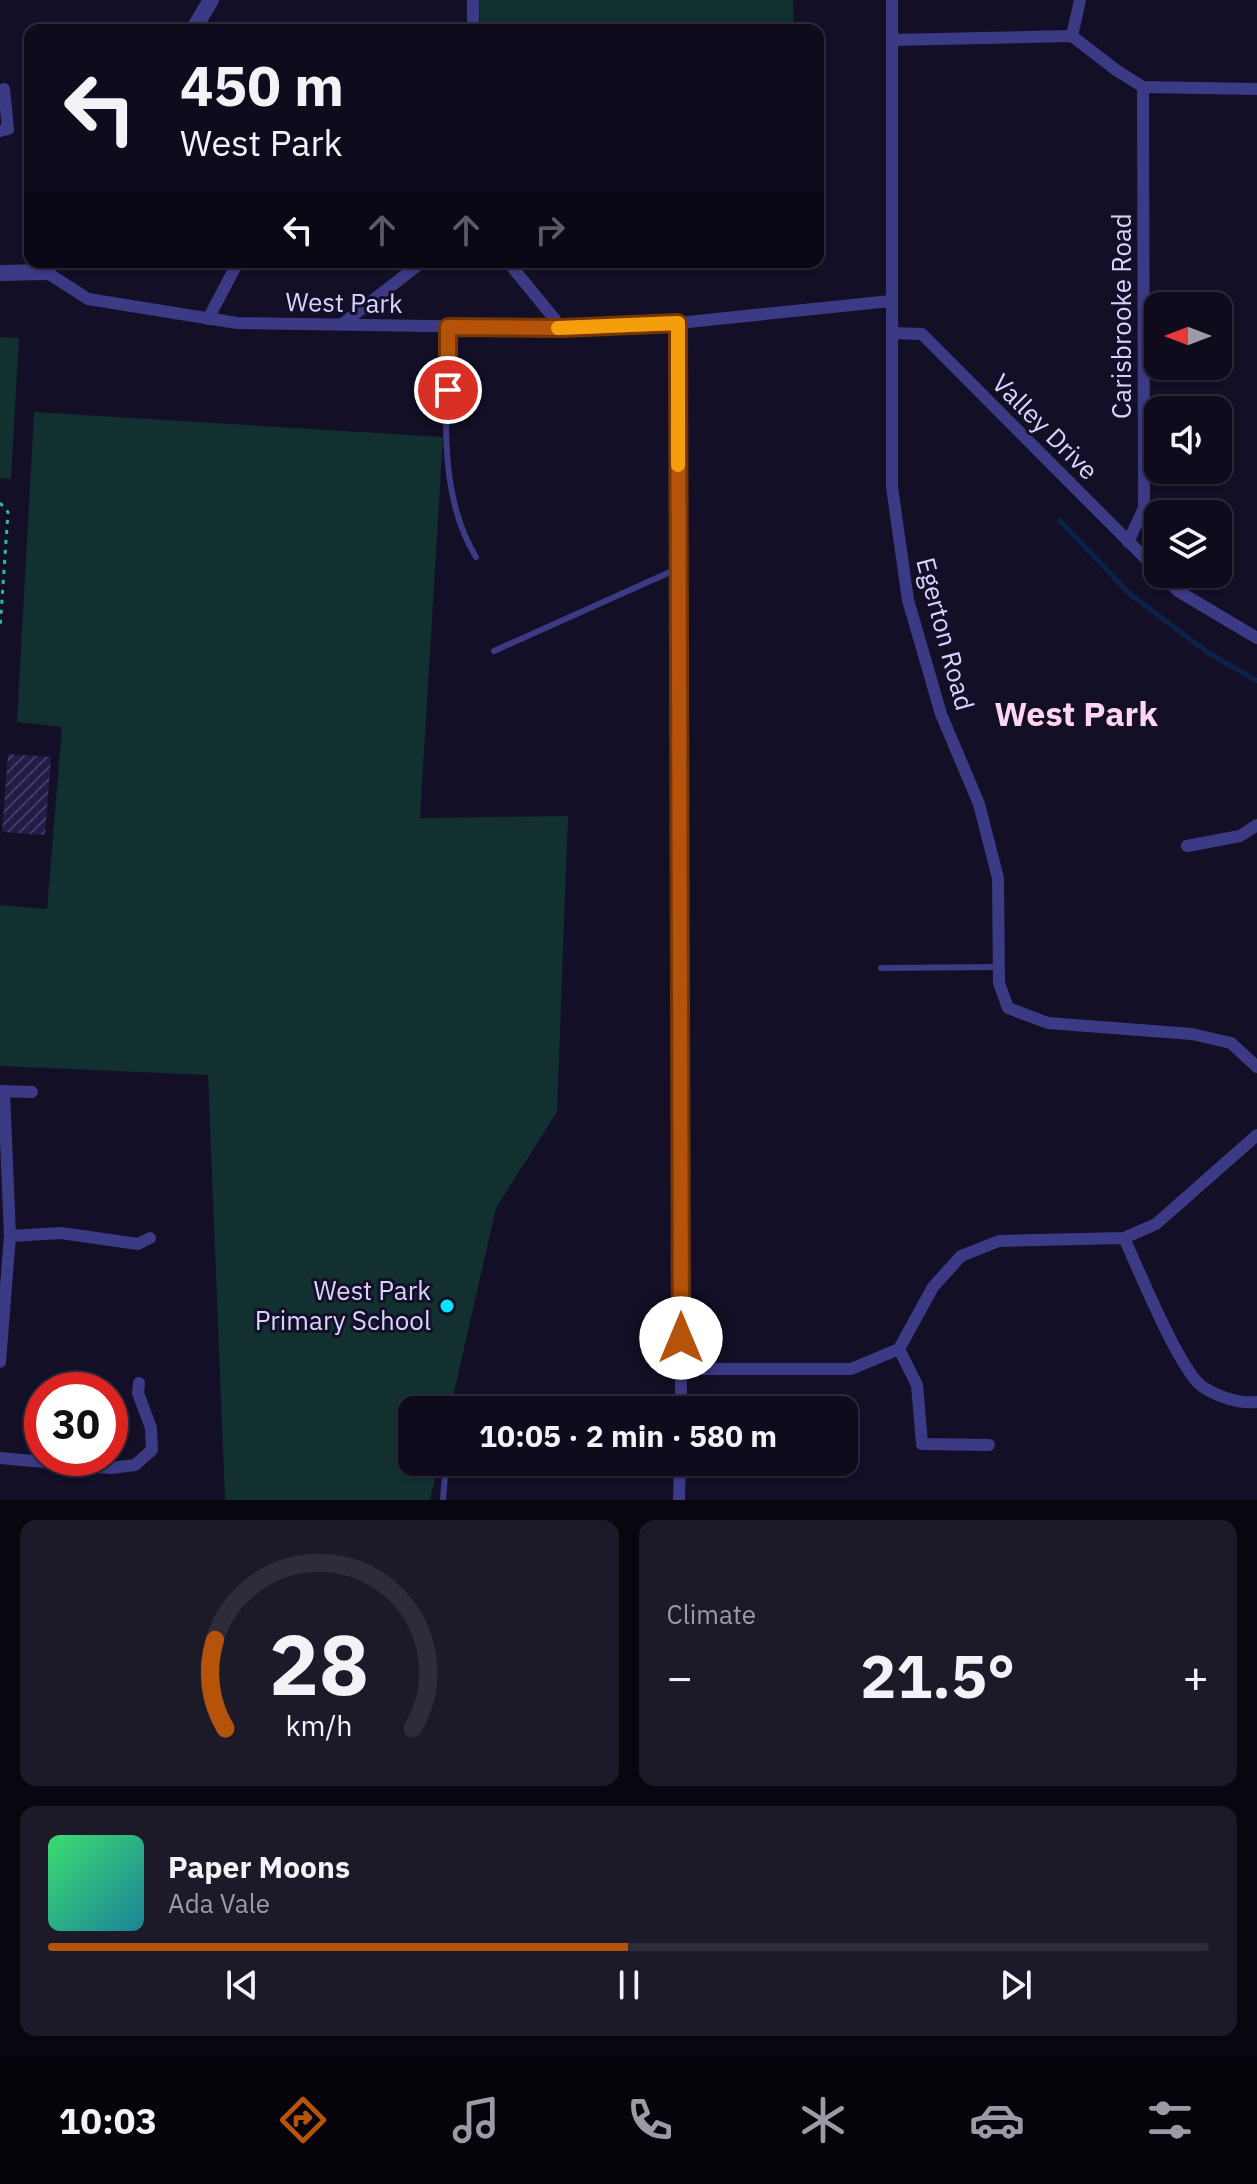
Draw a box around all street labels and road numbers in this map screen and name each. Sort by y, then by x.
street label: Carisbrooke Road [1104,213,1138,419]
street label: West Park [285,284,403,320]
street label: Valley Drive [985,366,1106,487]
street label: Egerton Road [909,554,983,714]

